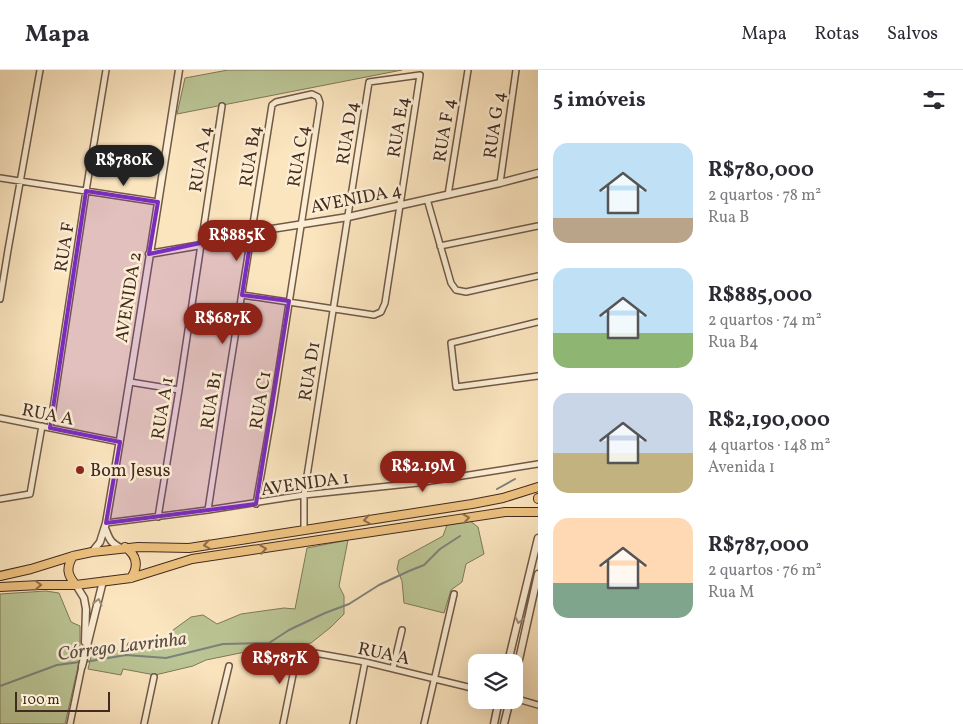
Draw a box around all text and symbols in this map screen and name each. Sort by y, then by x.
text: Mapa [25,18,90,52]
text: Mapa [742,22,787,47]
text: Rotas [815,22,859,47]
text: Salvos [887,22,938,47]
text: 5 imóveis [553,86,646,115]
icon: filters [920,86,948,114]
street label: RUA G 4 [478,90,513,160]
street label: RUA E4 [382,95,417,160]
street label: RUA F 4 [428,96,463,164]
street label: RUA D4 [331,100,366,167]
street label: RUA C4 [282,123,317,189]
street label: RUA A 4 [184,124,219,194]
street label: RUA B4 [234,124,269,189]
pin: R$780K [83,144,165,187]
text: R$780K [95,150,153,172]
text: R$780,000 [708,156,814,185]
icon: home [593,163,653,223]
street label: AVENIDA 4 [308,178,404,221]
text: 2 quartos · 78 m² [708,185,821,207]
text: Rua B [708,207,749,229]
pin: R$885K [196,220,278,262]
street label: RUA F [49,221,82,274]
text: R$885K [209,225,265,247]
street label: AVENIDA 2 [110,250,149,344]
text: R$885,000 [708,281,812,310]
icon: home [593,288,653,348]
pin: R$687K [182,302,264,345]
text: R$687K [195,308,251,330]
text: 2 quartos · 74 m² [708,310,822,332]
text: Rua B4 [708,332,759,354]
street label: RUA D1 [293,340,328,403]
street label: RUA C1 [245,369,278,431]
street label: RUA B1 [196,370,229,431]
street label: RUA A 1 [146,375,181,441]
street label: RUA A [19,398,76,433]
text: R$2,190,000 [708,406,830,435]
icon: home [593,413,653,473]
text: 4 quartos · 148 m² [708,435,830,457]
pin: R$2.19M [377,450,469,493]
text: R$2.19M [391,456,455,478]
text: Avenida 1 [708,457,775,479]
place label: Bom Jesus [90,459,170,484]
marker: Bom Jesus [74,464,86,476]
street label: AVENIDA 1 [259,466,351,503]
one-way arrow [462,513,471,523]
one-way arrow [363,514,371,525]
text: R$787,000 [708,531,809,560]
icon: home [593,538,653,598]
one-way arrow [202,540,211,550]
one-way arrow [259,544,268,554]
text: 2 quartos · 76 m² [708,560,822,582]
one-way arrow [34,580,42,591]
text: Rua M [708,582,754,604]
one-way arrow [92,597,103,606]
one-way arrow [514,615,525,624]
water label: Córrego Lavrinha [56,626,188,668]
street label: RUA A [355,637,412,672]
pin: R$787K [239,642,321,685]
text: R$787K [252,648,308,670]
map controls [468,654,523,709]
button: layers [468,654,523,709]
scale bar [15,689,110,712]
text: 100 m [22,691,60,710]

